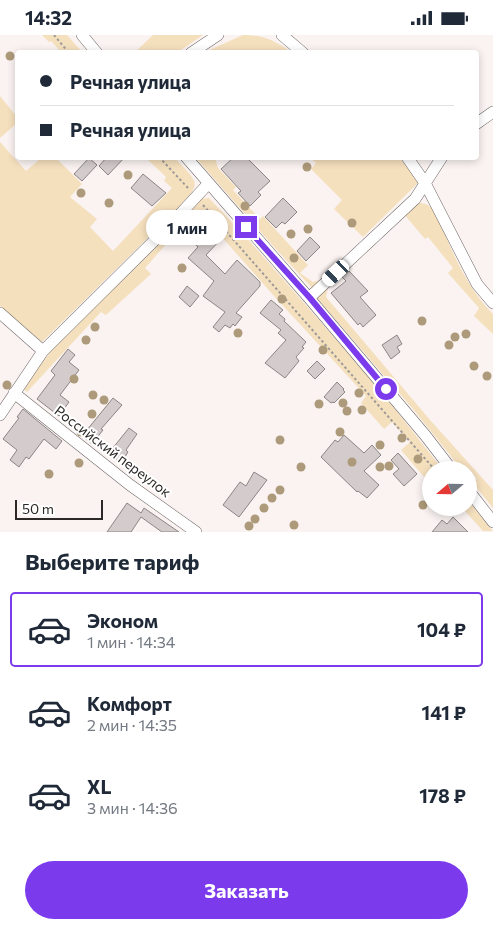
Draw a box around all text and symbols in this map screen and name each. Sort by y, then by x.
text: 14:32 [25,6,72,29]
text: Речная улица [70,70,191,93]
text: Речная улица [70,118,191,141]
callout: 1 мин [146,209,228,245]
route end [235,216,257,238]
text: 1 мин [167,218,207,237]
car [319,257,352,289]
route start [375,378,397,400]
street label: Российский переулок [51,402,175,501]
north arrow [422,461,478,516]
map controls [422,461,477,516]
scale bar [15,497,102,520]
text: 50 m [22,500,54,517]
text: Выберите тариф [25,548,199,575]
icon: car [27,607,72,652]
text: Эконом [87,609,158,632]
text: 104 ₽ [417,618,466,641]
text: 1 мин · 14:34 [87,632,175,651]
icon: car [27,690,72,735]
text: Комфорт [87,692,172,715]
text: 141 ₽ [422,701,466,724]
text: 2 мин · 14:35 [87,715,177,734]
icon: car [27,773,72,818]
text: XL [87,775,112,798]
text: 178 ₽ [419,784,466,807]
text: 3 мин · 14:36 [87,798,178,817]
button: Заказать [25,861,468,919]

